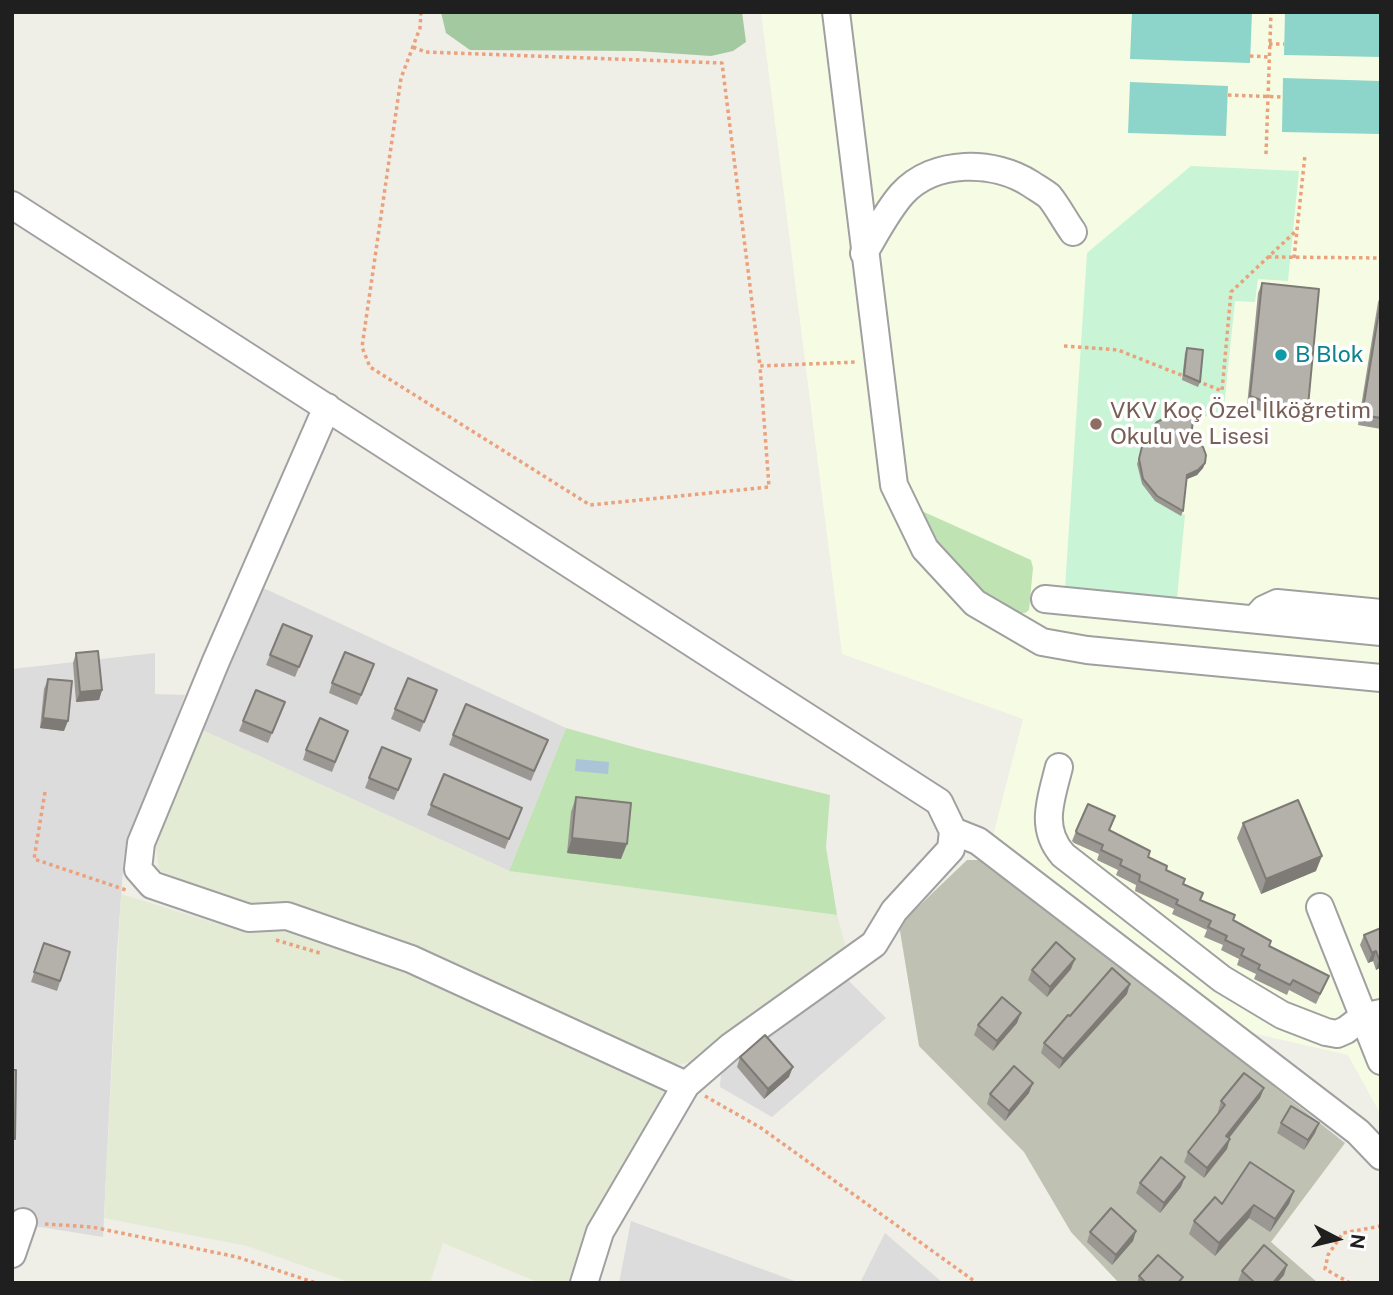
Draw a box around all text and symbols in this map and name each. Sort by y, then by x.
place label: B Blok [1295,341,1364,369]
marker: B Blok [1273,347,1289,363]
place label: VKV Koç Özel İlköğretim Okulu ve Lisesi [1110,397,1371,451]
marker: VKV Koç Özel İlköğretim Okulu ve Lisesi [1088,416,1104,432]
north arrow [1302,1204,1372,1274]
text: N [1346,1233,1370,1250]

